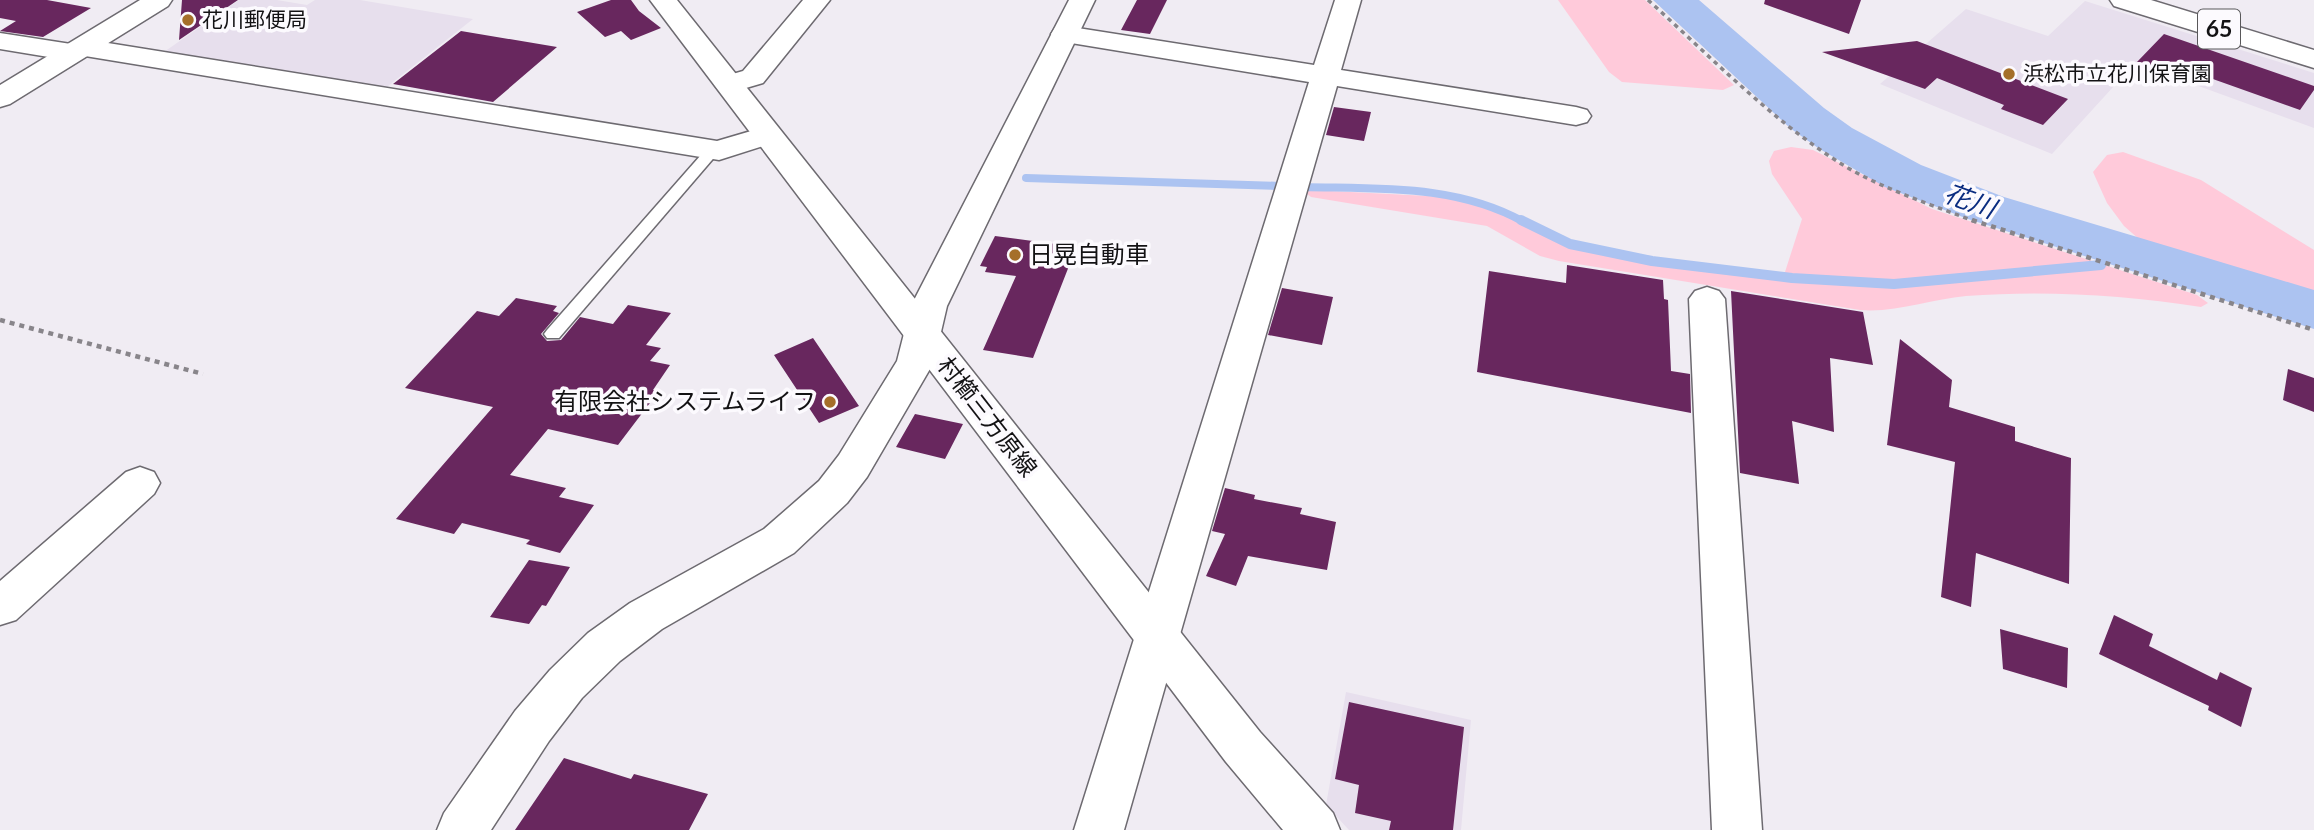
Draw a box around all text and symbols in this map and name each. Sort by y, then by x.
place label: 花川郵便局 [202,6,307,31]
road number: 65 [2198,10,2240,48]
marker: 花川郵便局 [180,12,196,28]
place label: 浜松市立花川保育園 [2023,60,2212,85]
marker: 浜松市立花川保育園 [2001,66,2017,82]
water label: 花川 [1940,176,2003,225]
place label: 日晃自動車 [1029,239,1149,268]
marker: 日晃自動車 [1007,247,1023,263]
street label: 村櫛三方原線 [932,350,1044,482]
place label: 有限会社システムライフ [554,386,816,415]
marker: 有限会社システムライフ [822,394,838,410]

